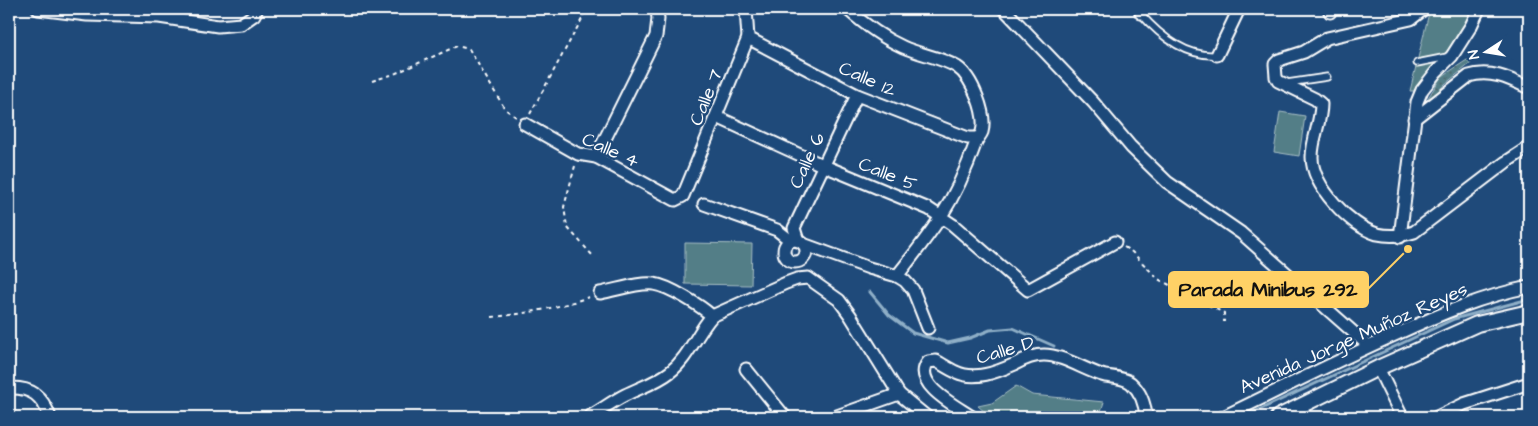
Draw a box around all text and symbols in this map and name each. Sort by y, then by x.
north arrow [1460,28,1510,78]
text: N [1464,48,1485,61]
street label: Calle 12 [834,55,901,104]
street label: Calle 7 [683,65,730,130]
street label: Calle 4 [578,126,643,175]
street label: Calle 6 [783,128,832,193]
street label: Calle 5 [854,151,921,198]
callout: Parada Minibus 292 [1169,272,1368,307]
text: Parada Minibus 292 [1179,276,1358,304]
street label: Avenida Jorge Muñoz Reyes [1235,276,1472,402]
street label: Calle D [973,329,1038,372]

